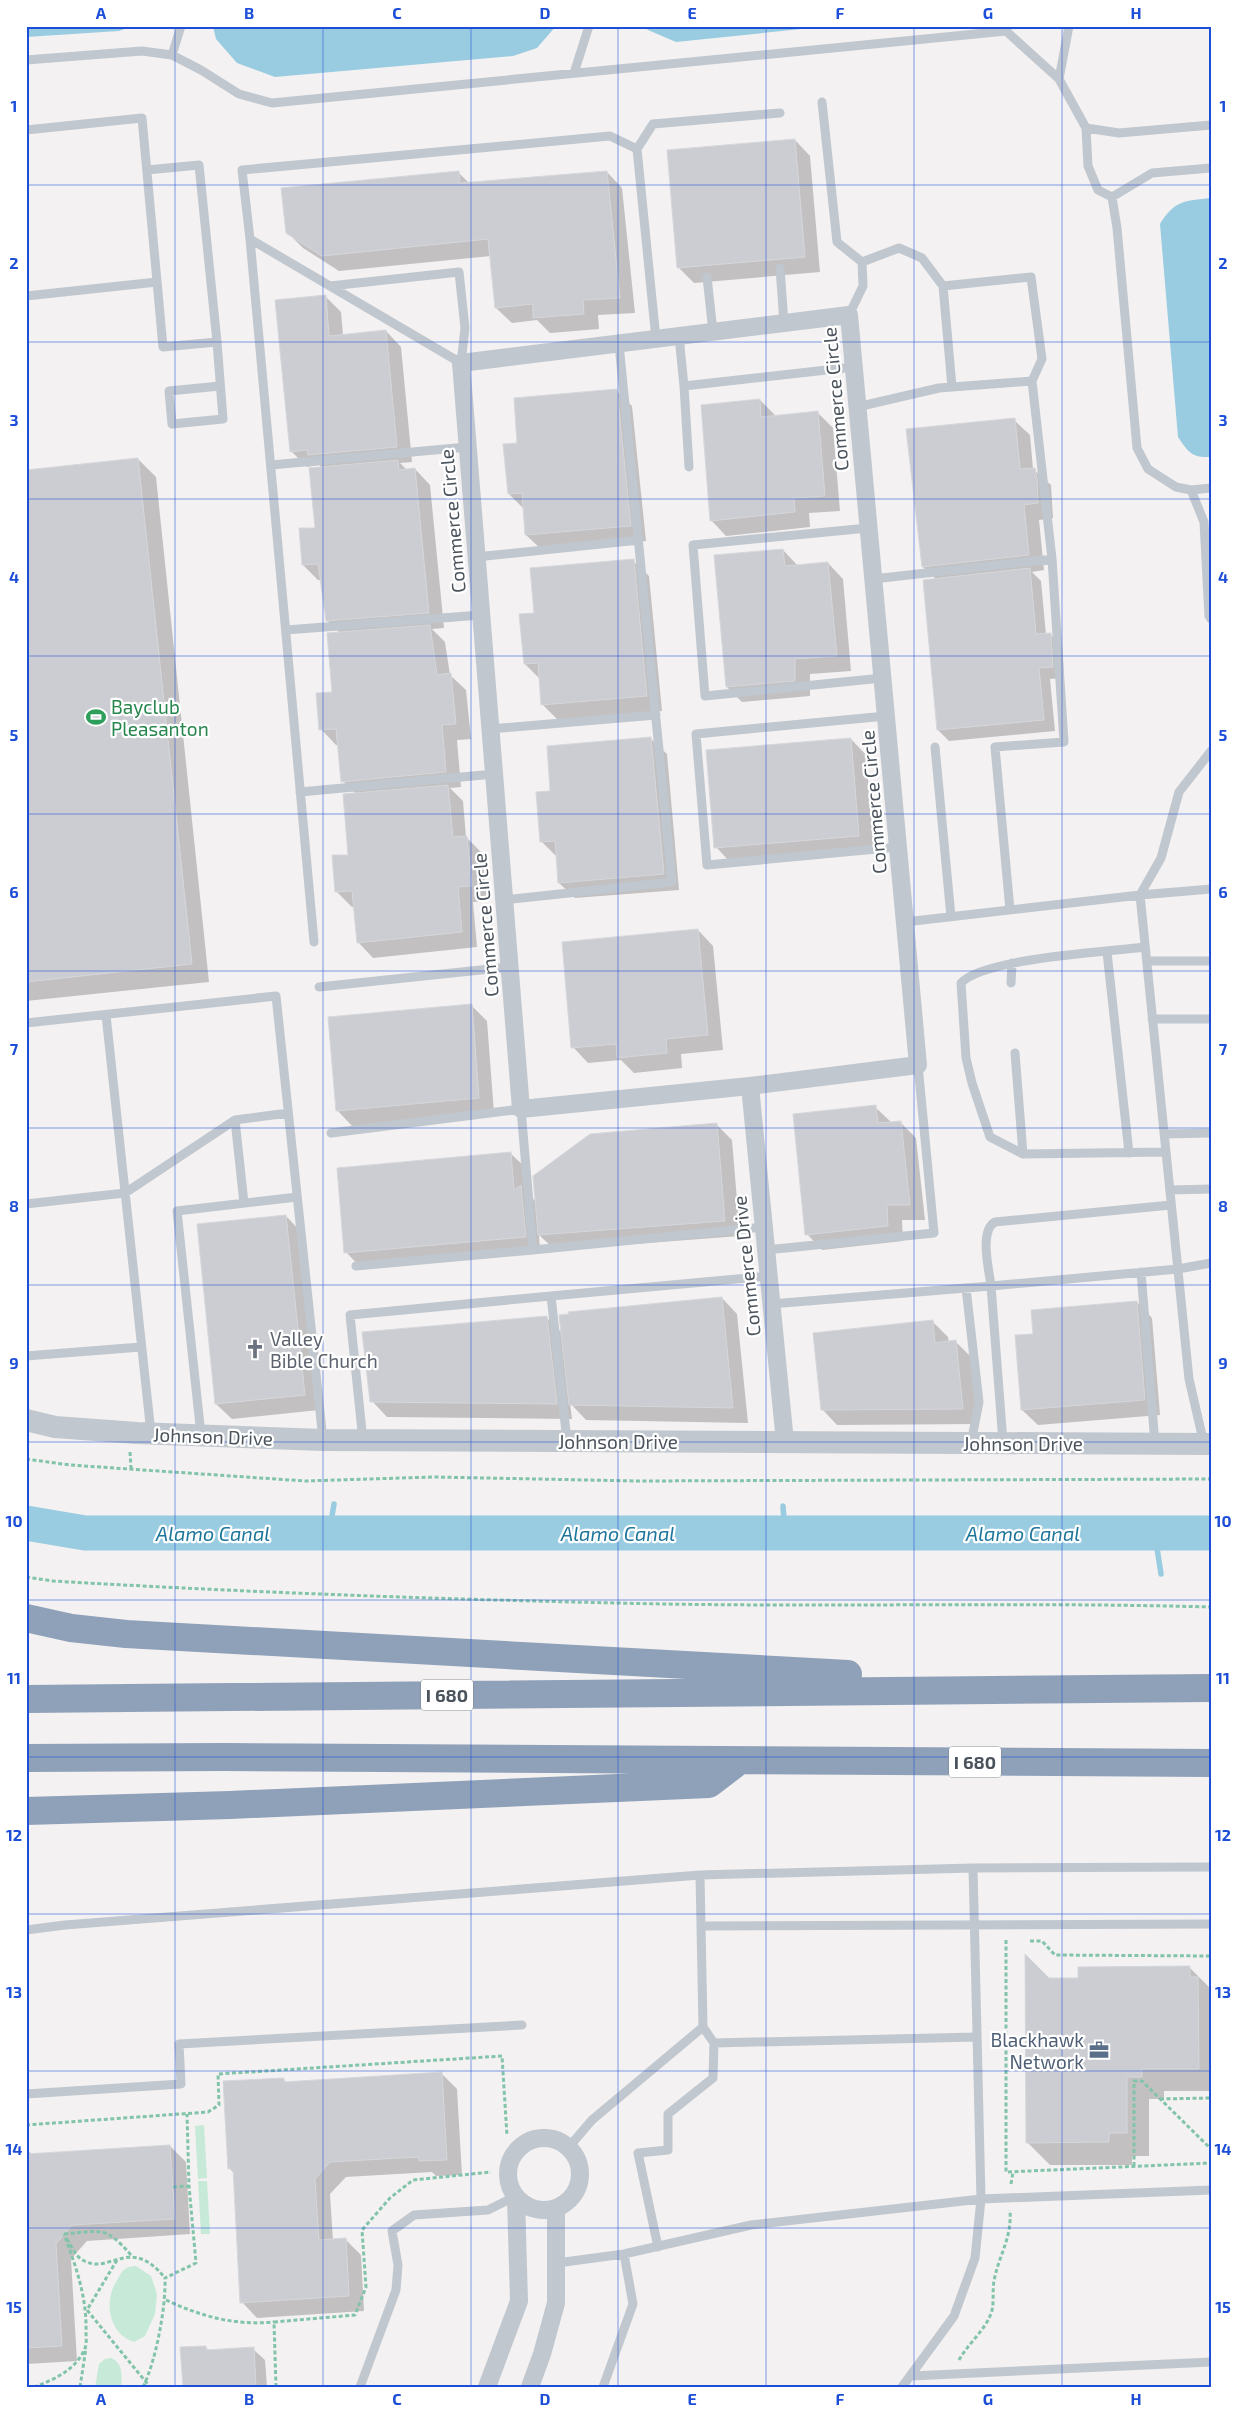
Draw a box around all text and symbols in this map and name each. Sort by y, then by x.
text: A [96,3,107,22]
text: B [244,3,254,22]
text: C [392,3,402,22]
text: D [540,3,551,22]
text: E [687,3,697,22]
text: F [836,3,845,22]
text: G [983,3,993,22]
text: H [1130,3,1142,22]
text: 1 [11,96,17,115]
text: 1 [1220,96,1226,115]
text: 2 [9,253,19,272]
text: 2 [1218,253,1228,272]
street label: Commerce Circle [817,326,853,472]
text: 3 [9,410,19,429]
text: 3 [1218,410,1228,429]
street label: Commerce Circle [434,448,470,594]
text: 4 [9,567,19,586]
text: 4 [1218,567,1228,586]
place label: Bayclub Pleasanton [111,695,209,740]
sports icon: Bayclub Pleasanton [85,706,107,728]
text: 5 [10,725,19,744]
text: 5 [1219,725,1228,744]
street label: Commerce Circle [855,729,891,875]
street label: Commerce Circle [467,852,503,998]
text: 6 [9,882,19,901]
text: 6 [1218,882,1228,901]
text: 7 [10,1039,19,1058]
text: 7 [1219,1039,1228,1058]
street label: Commerce Drive [727,1195,765,1337]
text: 8 [9,1196,19,1215]
text: 8 [1218,1196,1228,1215]
place label: Valley Bible Church [270,1327,378,1372]
church icon: Valley Bible Church [244,1338,266,1360]
text: 9 [9,1353,19,1372]
text: 9 [1218,1353,1228,1372]
street label: Johnson Drive [153,1422,273,1450]
street label: Johnson Drive [558,1430,678,1453]
street label: Johnson Drive [963,1432,1083,1455]
text: 10 [5,1511,23,1530]
text: 10 [1214,1511,1232,1530]
water label: Alamo Canal [155,1521,270,1545]
water label: Alamo Canal [560,1521,675,1545]
water label: Alamo Canal [965,1521,1080,1545]
text: 11 [7,1668,21,1687]
text: 11 [1216,1668,1230,1687]
road number: I 680 [421,1680,473,1710]
road number: I 680 [949,1746,1001,1778]
text: 12 [6,1825,22,1844]
text: 12 [1215,1825,1231,1844]
text: 13 [6,1982,22,2001]
text: 13 [1215,1982,1231,2001]
place label: Blackhawk Network [990,2028,1084,2073]
office icon: Blackhawk Network [1088,2039,1110,2061]
text: 14 [5,2139,23,2158]
text: 14 [1214,2139,1232,2158]
text: 15 [6,2297,22,2316]
text: 15 [1215,2297,1231,2316]
text: A [96,2389,107,2408]
text: B [244,2389,254,2408]
text: C [392,2389,402,2408]
text: D [540,2389,551,2408]
text: E [687,2389,697,2408]
text: F [836,2389,845,2408]
text: G [983,2389,993,2408]
text: H [1130,2389,1142,2408]

